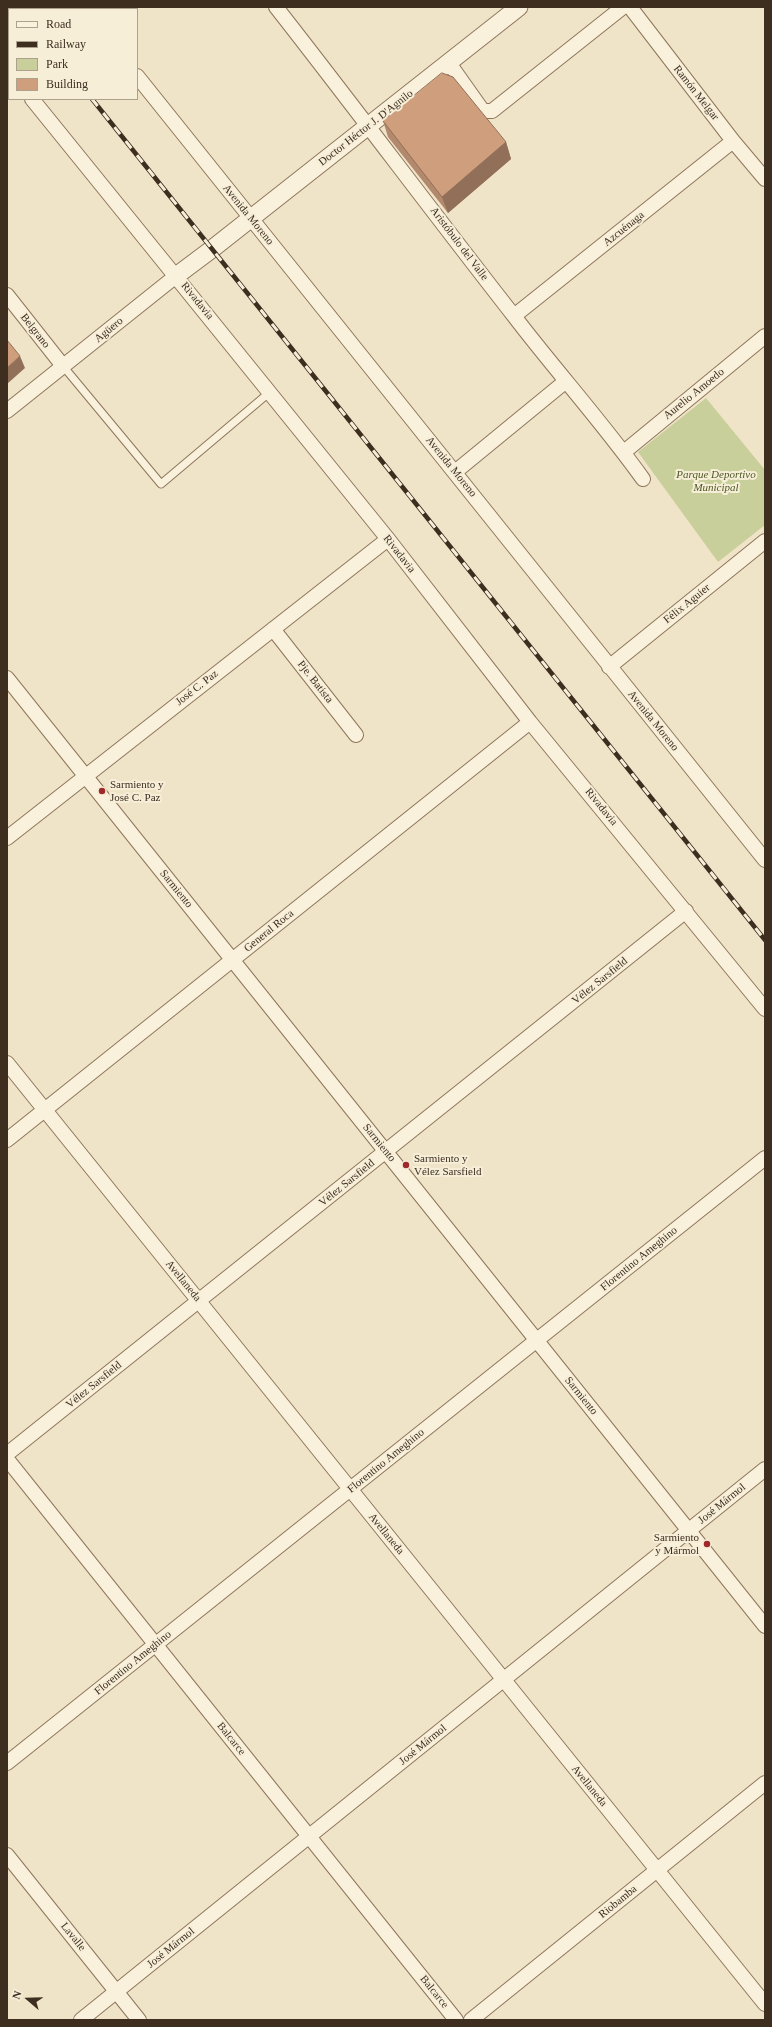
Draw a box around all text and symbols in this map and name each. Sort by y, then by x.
legend [8,8,138,100]
text: Road [46,17,71,31]
text: Railway [46,37,86,51]
text: Park [46,57,68,71]
street label: Ramón Melgar [670,63,722,123]
text: Building [46,77,88,91]
street label: Doctor Héctor J. D'Agnilo [316,87,416,169]
street label: Avenida Moreno [220,182,276,248]
street label: Aristóbulo del Valle [427,205,491,283]
street label: Azcuénaga [601,208,647,250]
street label: Rivadavia [178,280,216,322]
street label: Belgrano [17,311,53,351]
street label: Agüero [92,314,126,346]
street label: Aurelio Amoedo [661,366,727,422]
street label: Avenida Moreno [423,434,479,500]
park label: Parque Deportivo Municipal [676,468,756,494]
street label: Rivadavia [380,532,418,576]
street label: Félix Aguier [661,581,713,627]
street label: Pje. Batista [294,658,336,706]
street label: José C. Paz [173,667,221,709]
street label: Avenida Moreno [625,688,681,754]
place label: Sarmiento y José C. Paz [110,778,163,804]
marker: Sarmiento y José C. Paz [97,786,107,796]
street label: Rivadavia [582,786,620,828]
street label: Sarmiento [157,867,195,911]
street label: General Roca [241,907,297,955]
street label: Vélez Sarsfield [570,955,630,1007]
street label: Sarmiento [360,1121,398,1165]
place label: Sarmiento y Vélez Sarsfield [414,1152,481,1178]
street label: Vélez Sarsfield [317,1157,377,1209]
marker: Sarmiento y Vélez Sarsfield [401,1160,411,1170]
street label: Florentino Ameghino [598,1224,680,1294]
street label: Avellaneda [162,1258,204,1304]
street label: Vélez Sarsfield [64,1359,124,1411]
street label: Sarmiento [562,1374,600,1418]
street label: Florentino Ameghino [345,1426,427,1496]
street label: José Mármol [696,1481,748,1527]
street label: Avellaneda [365,1511,407,1557]
place label: Sarmiento y Mármol [654,1531,699,1557]
marker: Sarmiento y Mármol [702,1539,712,1549]
street label: Florentino Ameghino [92,1628,174,1698]
street label: Balcarce [214,1720,248,1758]
street label: José Mármol [397,1722,449,1768]
street label: Avellaneda [568,1763,610,1809]
street label: Riobamba [596,1883,640,1921]
street label: Lavalle [57,1920,89,1954]
street label: José Mármol [145,1925,197,1971]
street label: Balcarce [417,1973,451,2011]
north arrow [8,1979,48,2019]
text: N [10,1989,24,2001]

